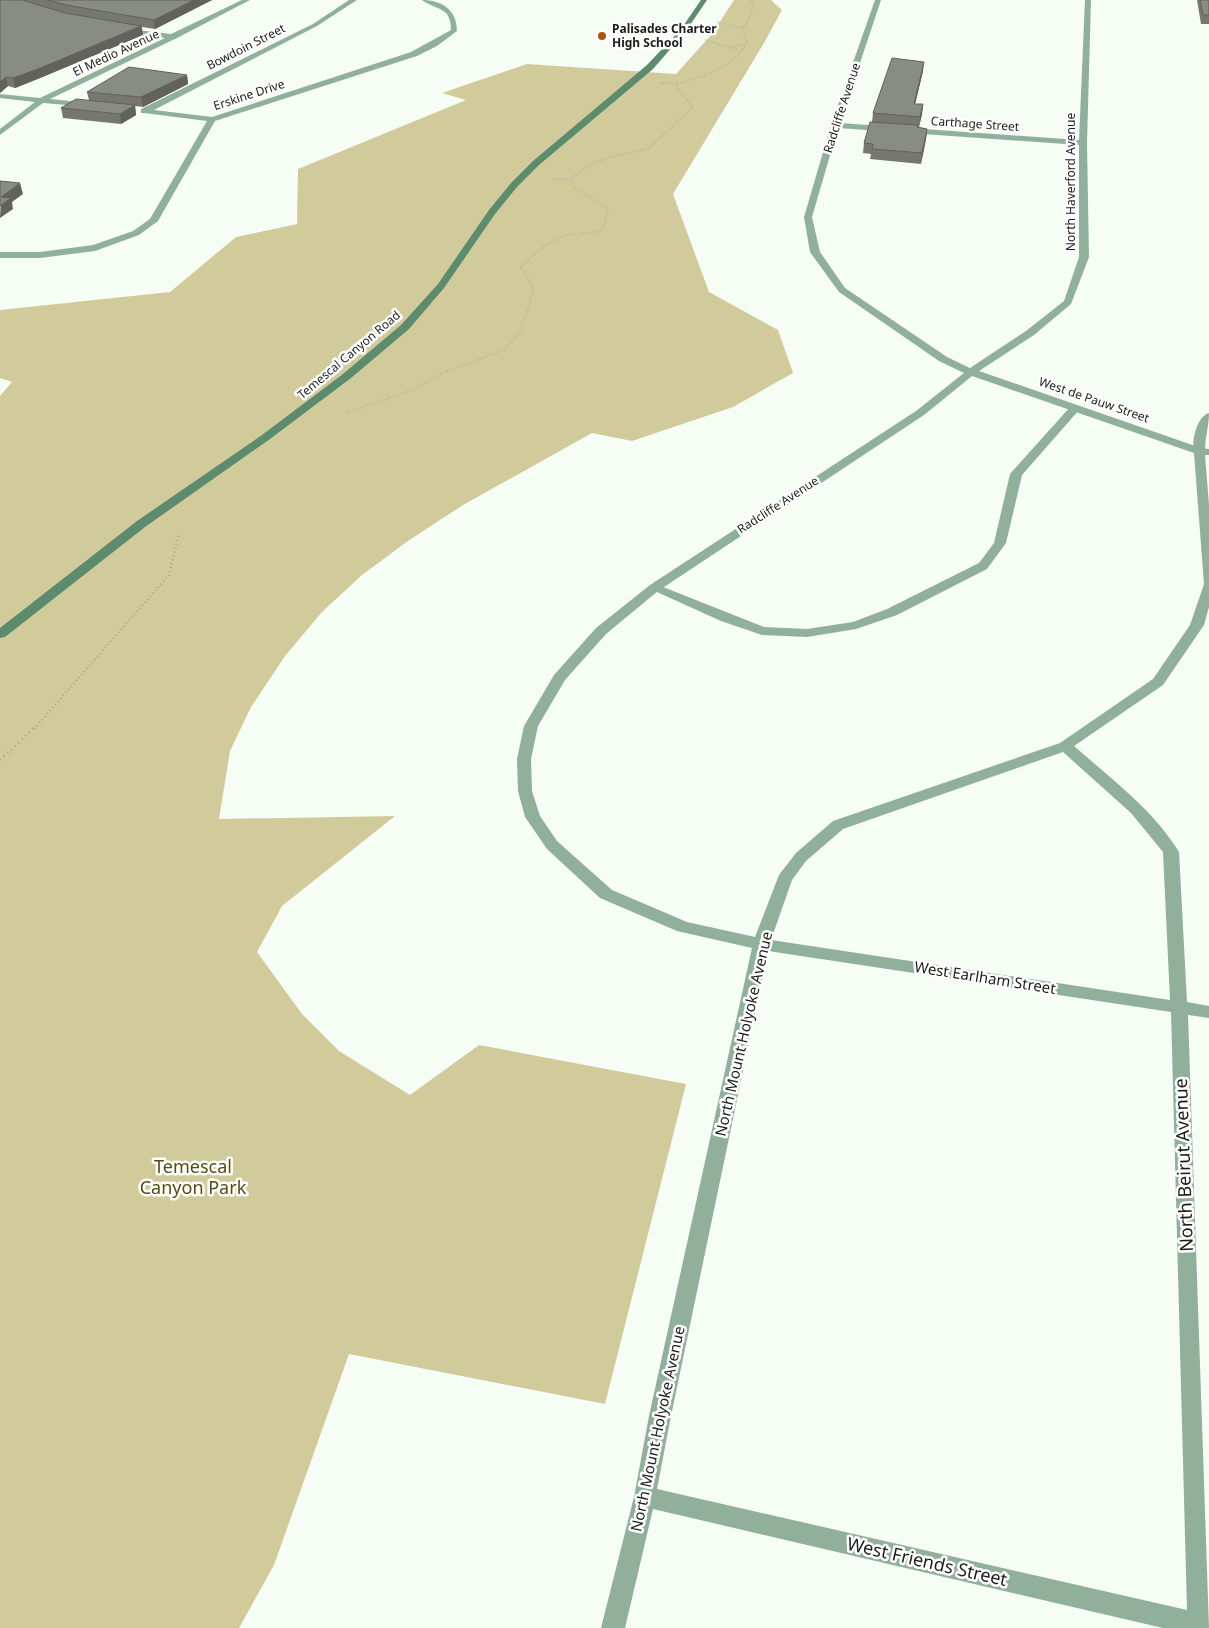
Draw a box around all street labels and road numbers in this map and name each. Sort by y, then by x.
street label: Bowdoin Street [204,19,289,74]
street label: El Medio Avenue [70,25,162,80]
street label: Radcliffe Avenue [819,60,864,155]
street label: Erskine Drive [211,75,287,114]
street label: Carthage Street [930,112,1020,135]
street label: North Haverford Avenue [1062,113,1079,251]
street label: Temescal Canyon Road [294,306,404,403]
street label: West de Pauw Street [1037,373,1152,427]
street label: Radcliffe Avenue [734,472,822,537]
street label: North Mount Holyoke Avenue [710,929,776,1138]
street label: West Earlham Street [913,956,1058,998]
street label: North Beirut Avenue [1168,1078,1198,1252]
street label: North Mount Holyoke Avenue [625,1324,689,1533]
street label: West Friends Street [845,1531,1010,1591]

